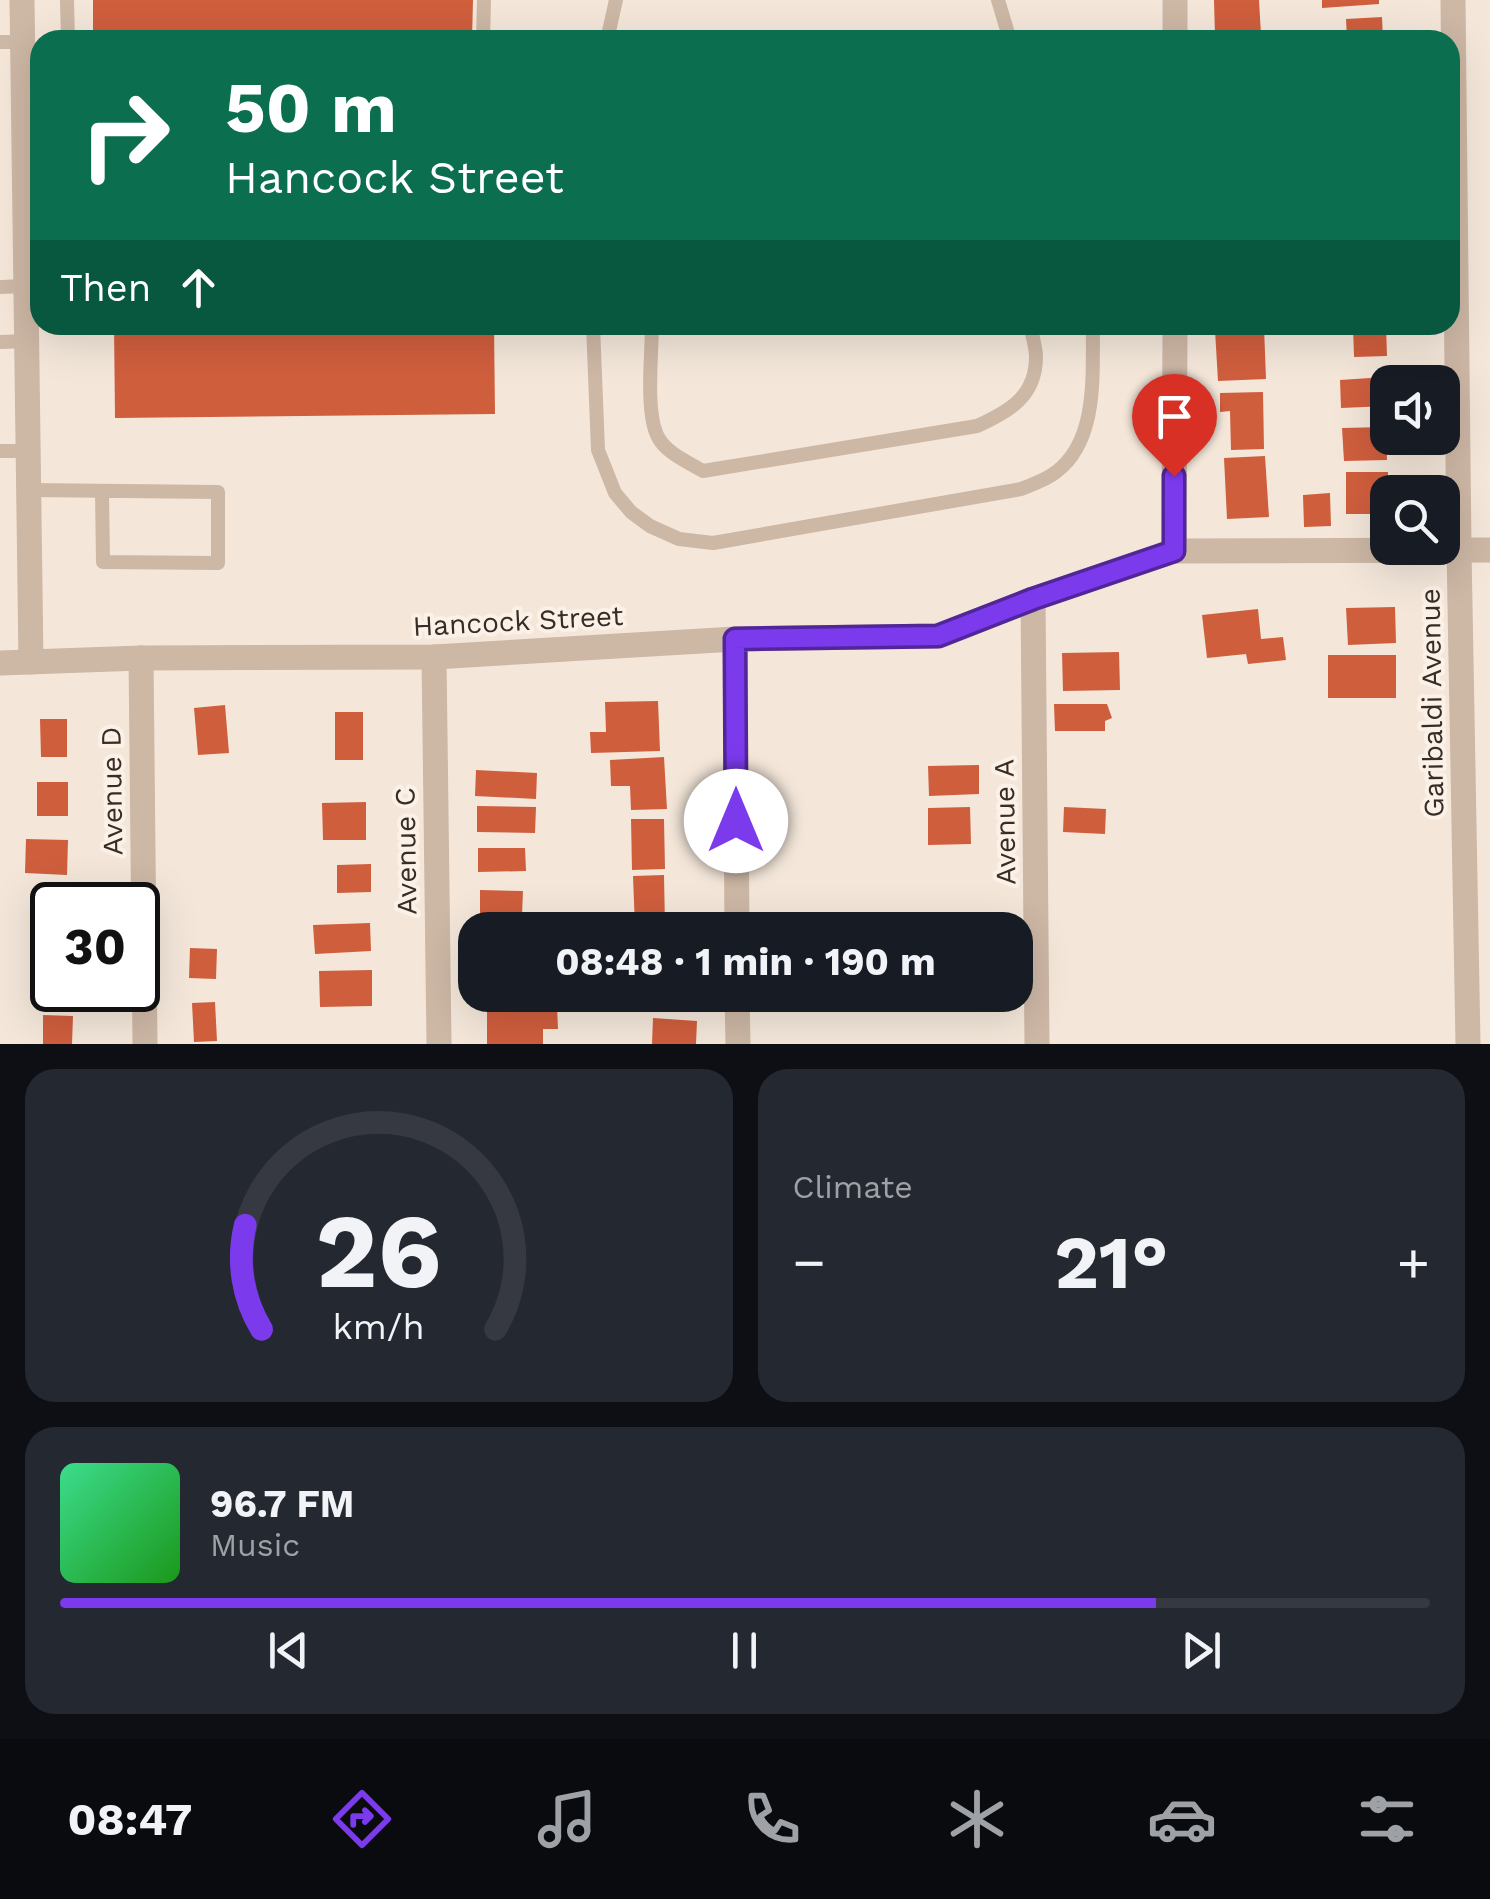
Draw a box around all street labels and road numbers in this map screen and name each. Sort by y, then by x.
street label: Garibaldi Avenue [1414,588,1450,818]
street label: Hancock Street [412,599,624,643]
street label: Avenue D [94,726,130,856]
street label: Avenue A [987,759,1023,885]
street label: Avenue C [388,787,424,915]

